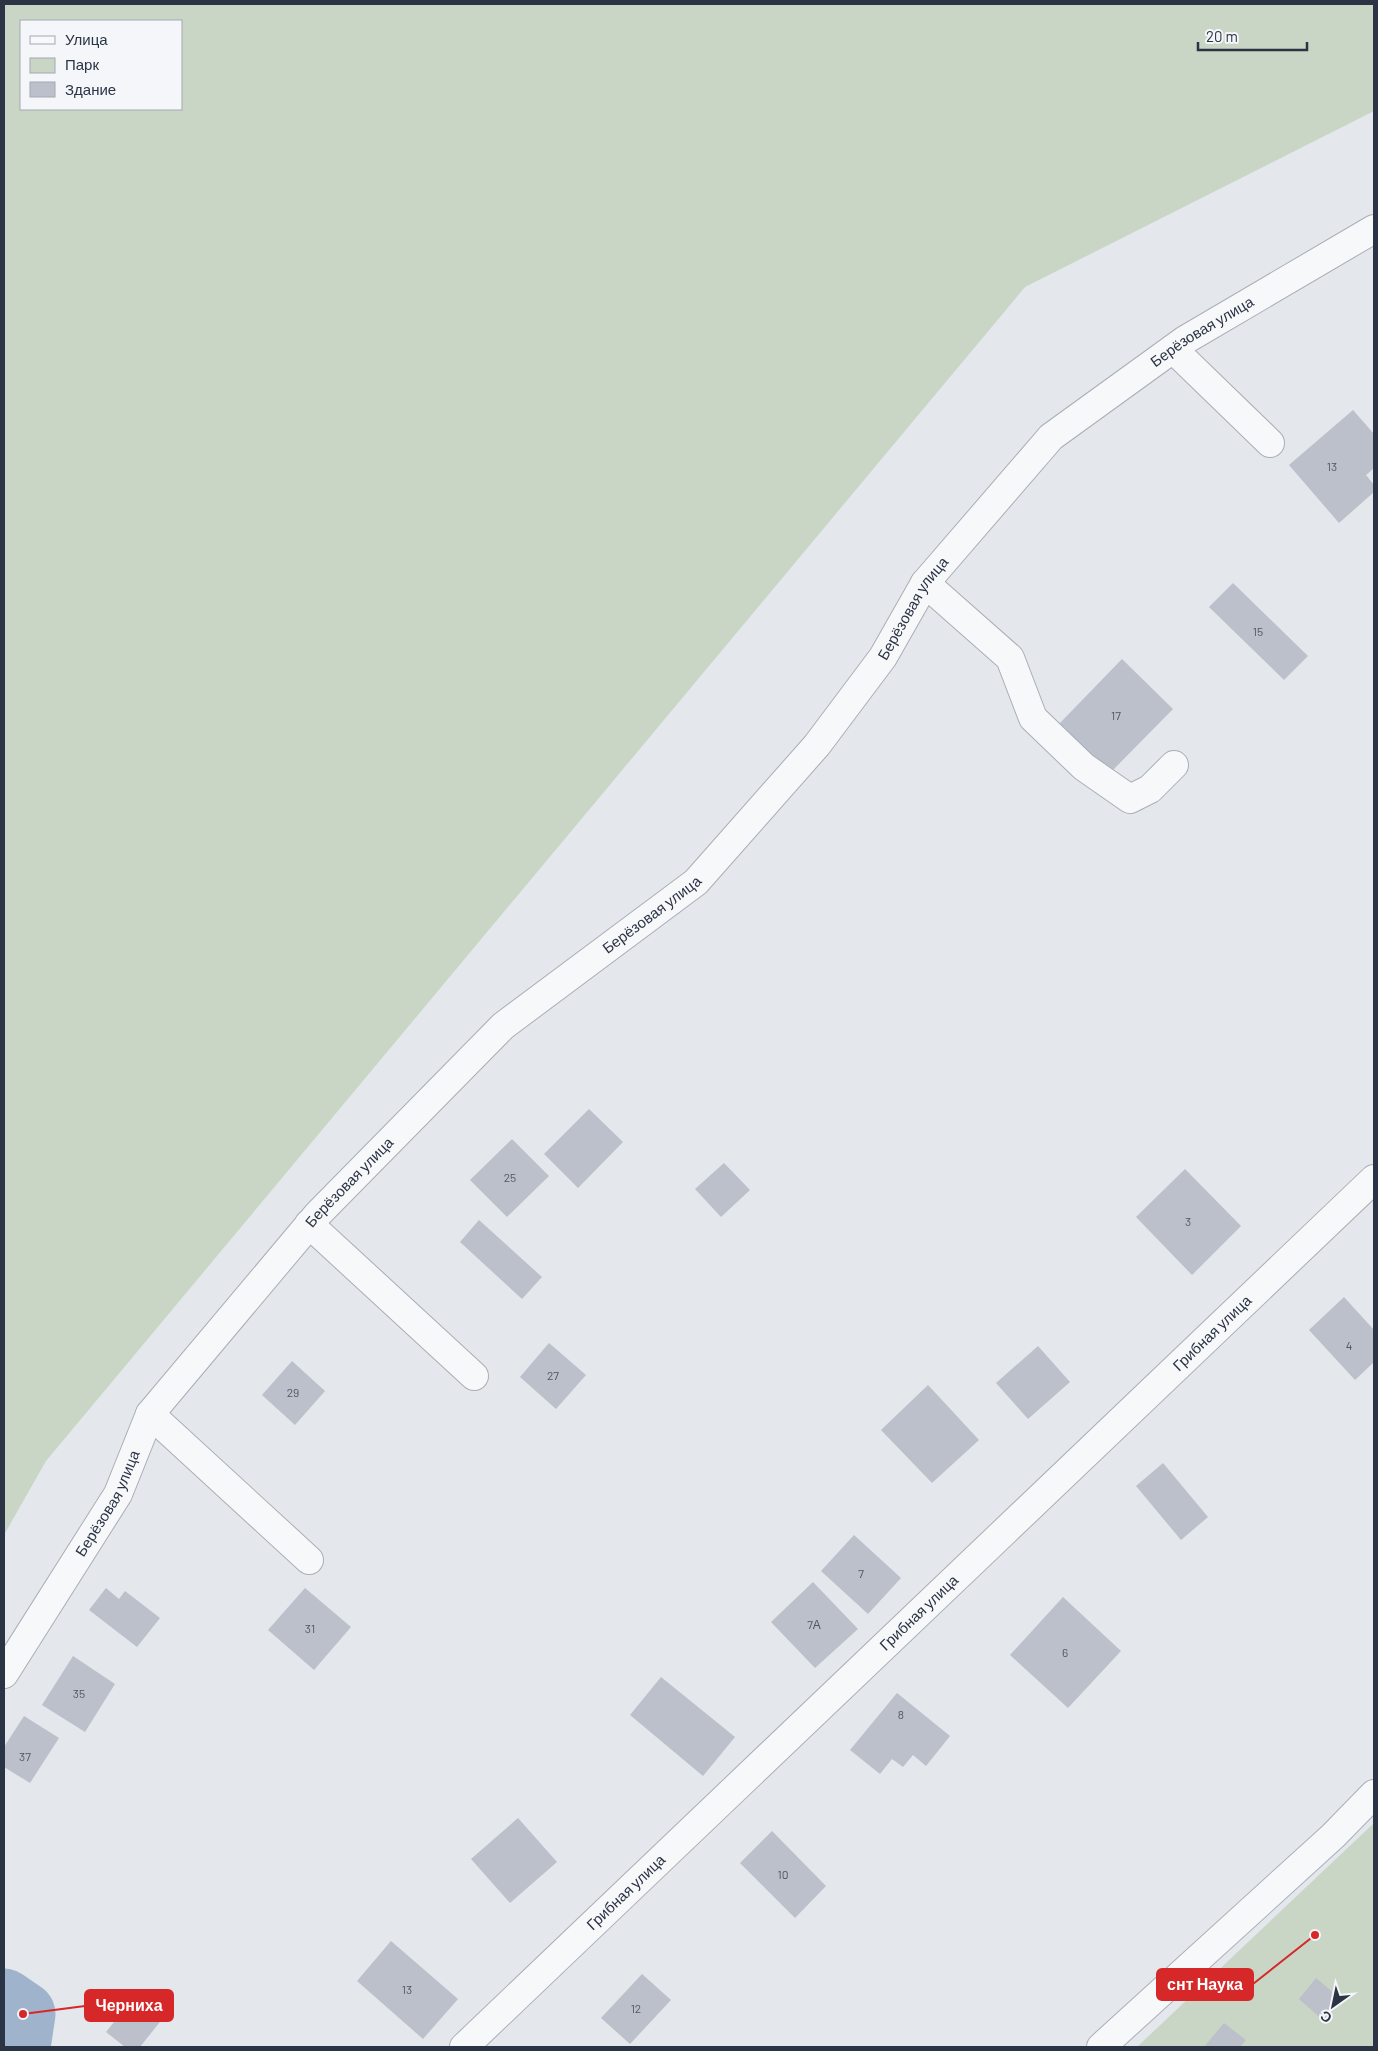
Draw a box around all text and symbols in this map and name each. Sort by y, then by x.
legend [20,20,182,110]
scale bar [1198,20,1307,52]
text: 20 m [1206,27,1238,45]
text: Улица [65,30,108,48]
text: Парк [65,55,99,73]
text: Здание [65,80,116,98]
street label: Берёзовая улица [1146,291,1257,370]
house number: 13 [1327,459,1337,473]
street label: Берёзовая улица [873,552,952,663]
house number: 15 [1253,624,1263,638]
house number: 17 [1111,708,1121,722]
street label: Берёзовая улица [598,872,705,957]
street label: Берёзовая улица [301,1133,397,1230]
house number: 25 [504,1170,516,1184]
house number: 3 [1185,1214,1191,1228]
street label: Грибная улица [1169,1291,1255,1374]
house number: 4 [1346,1338,1352,1352]
house number: 27 [547,1368,559,1382]
house number: 29 [287,1385,299,1399]
street label: Берёзовая улица [71,1447,143,1559]
house number: 7 [858,1566,864,1580]
street label: Грибная улица [875,1570,962,1654]
house number: 7А [807,1617,821,1631]
house number: 31 [305,1621,315,1635]
house number: 6 [1062,1645,1068,1659]
house number: 35 [73,1686,85,1700]
house number: 8 [898,1707,904,1721]
house number: 37 [19,1749,31,1763]
street label: Грибная улица [582,1850,669,1933]
house number: 10 [778,1867,788,1881]
callout: снт Наука [1157,1969,1253,2000]
text: снт Наука [1167,1974,1243,1993]
north arrow [1308,1981,1358,2031]
house number: 13 [402,1982,412,1996]
callout: Черниха [85,1990,173,2021]
text: Черниха [95,1995,163,2014]
house number: 12 [631,2001,641,2015]
text: С [1317,2007,1335,2027]

